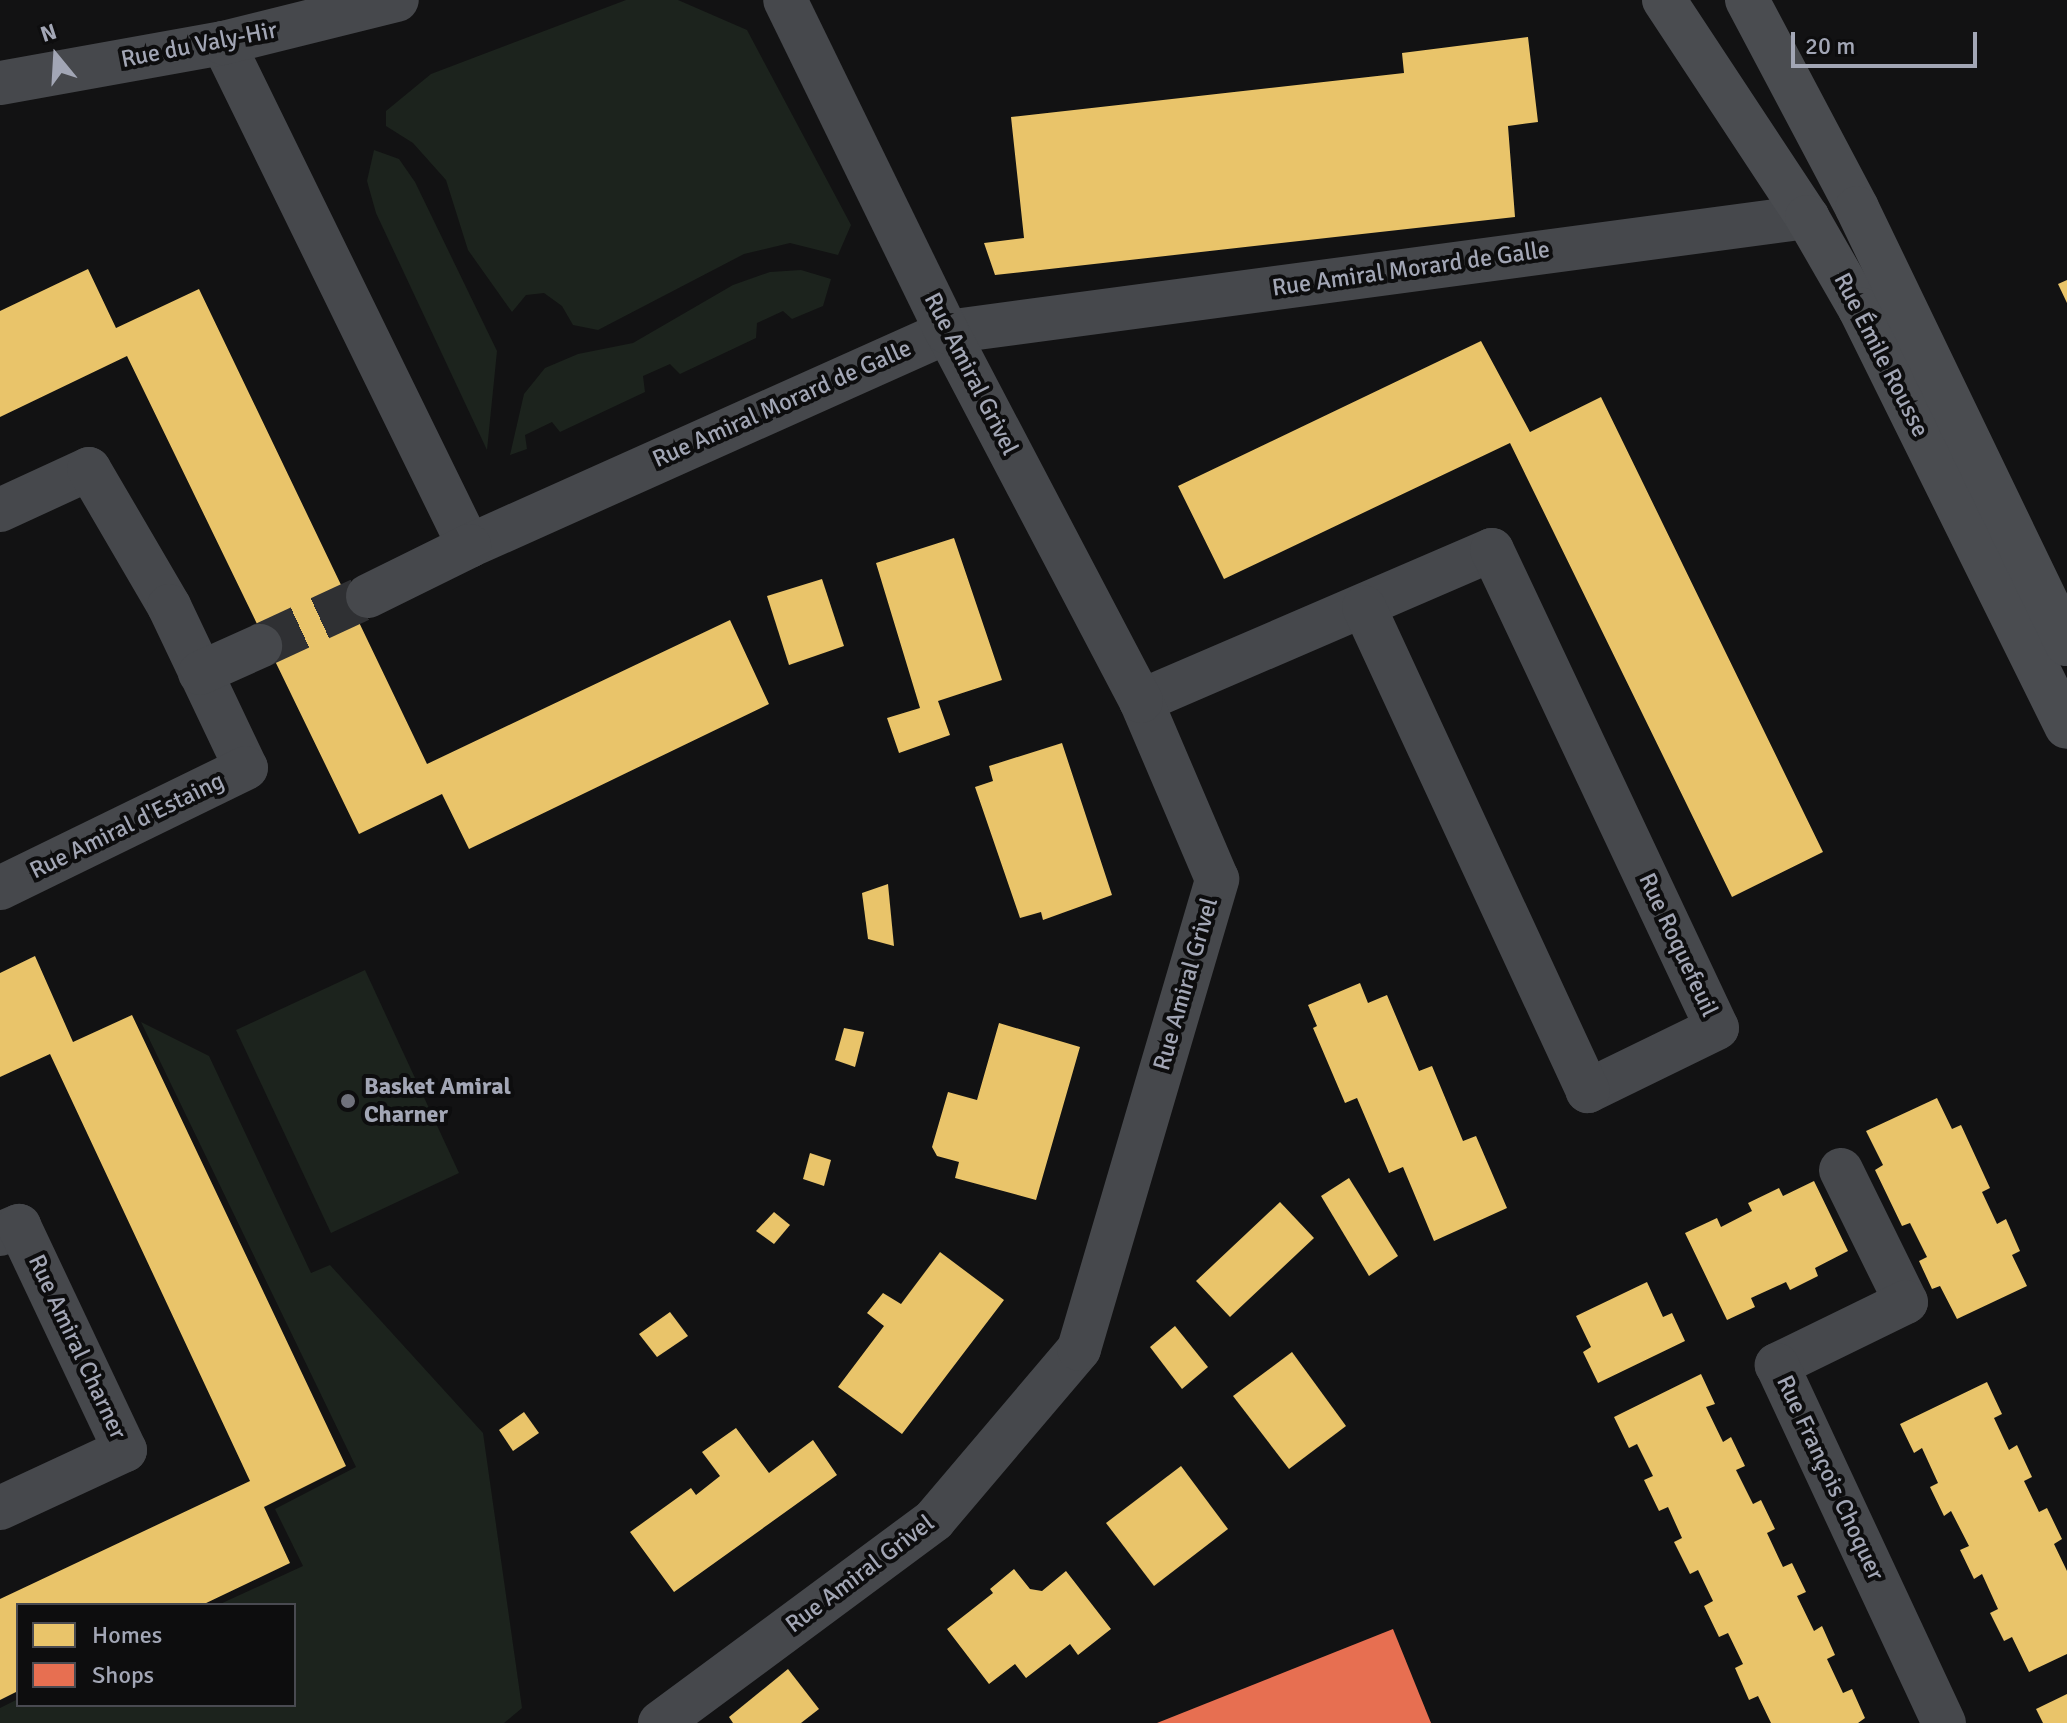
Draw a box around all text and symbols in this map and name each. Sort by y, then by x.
north arrow [16,16,96,96]
street label: Rue du Valy-Hir [119,16,279,74]
scale bar [1795,16,1981,66]
text: N [37,17,60,48]
text: 20 m [1805,31,1855,61]
street label: Rue Amiral Morard de Galle [1270,235,1552,303]
street label: Rue Émile Rousse [1827,268,1935,442]
street label: Rue Amiral Grivel [918,288,1024,460]
street label: Rue Amiral Morard de Galle [648,334,916,474]
street label: Rue Amiral d'Estaing [25,767,229,885]
street label: Rue Roquefeuil [1632,869,1724,1021]
street label: Rue Amiral Grivel [1148,894,1224,1074]
place label: Basket Amiral Charner [364,1073,511,1129]
marker: Basket Amiral Charner [339,1092,357,1110]
street label: Rue Amiral Charner [22,1250,132,1444]
street label: Rue François Choquer [1770,1371,1890,1585]
street label: Rue Amiral Grivel [780,1509,940,1639]
legend [16,1603,296,1707]
text: Homes [92,1620,162,1650]
text: Shops [92,1660,154,1690]

